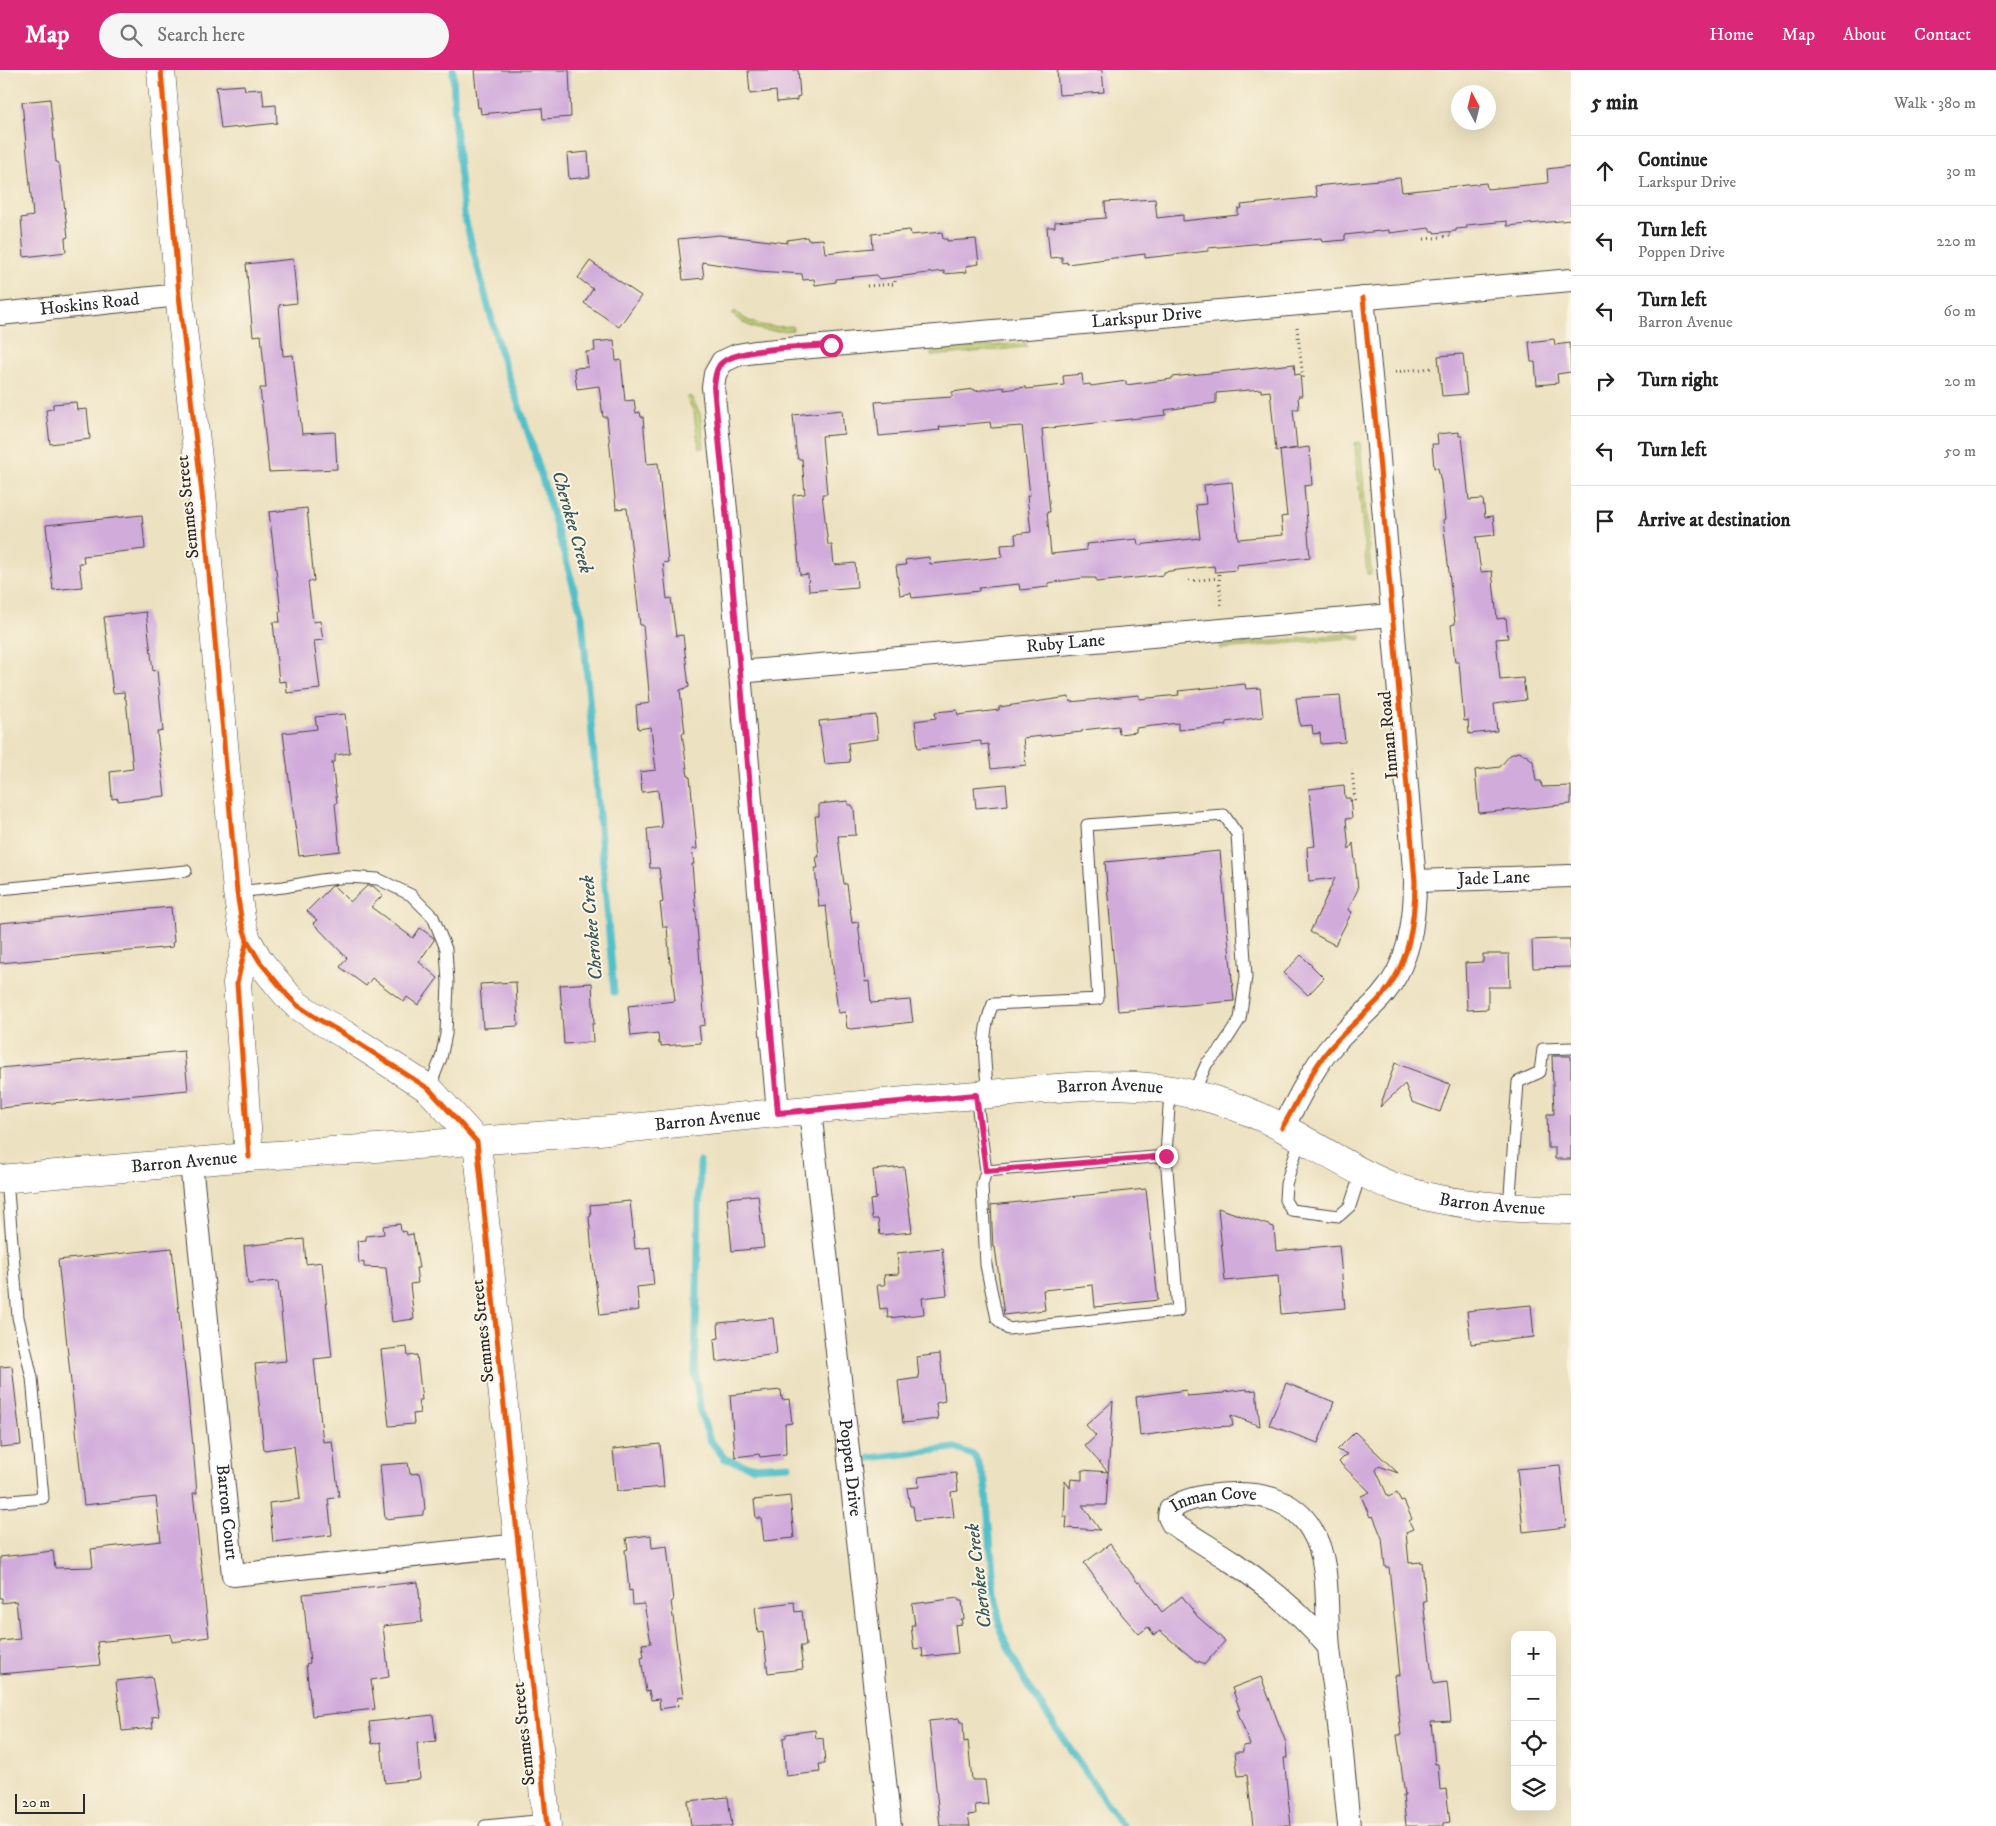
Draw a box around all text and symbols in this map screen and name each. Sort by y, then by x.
search box [99,13,449,58]
text: Map [25,20,69,50]
icon: search [117,21,145,49]
text: Search here [157,24,245,47]
text: Home [1709,24,1754,46]
text: Map [1782,24,1815,46]
text: About [1843,24,1886,46]
text: Contact [1914,24,1971,46]
north arrow [1451,85,1496,130]
text: 5 min [1591,90,1638,116]
text: Walk · 380 m [1894,93,1976,113]
text: Continue [1638,149,1708,172]
icon: ahead [1591,157,1619,185]
text: 30 m [1946,161,1976,181]
text: Larkspur Drive [1638,172,1736,192]
text: Turn left [1638,219,1707,242]
icon: left [1591,227,1619,255]
text: 220 m [1936,231,1976,251]
text: Poppen Drive [1638,242,1725,262]
street label: Hoskins Road [39,288,140,321]
text: Turn left [1638,289,1707,312]
icon: left [1591,297,1619,325]
text: 60 m [1944,301,1976,321]
street label: Larkspur Drive [1091,302,1203,333]
text: Barron Avenue [1638,312,1733,332]
route start [820,334,843,357]
icon: right [1591,367,1619,395]
text: Turn right [1638,369,1718,392]
text: 20 m [1944,371,1976,391]
icon: left [1591,437,1619,465]
text: Turn left [1638,439,1707,462]
text: 50 m [1944,441,1976,461]
street label: Semmes Street [172,454,204,560]
water label: Cherokee Creek [546,468,598,576]
icon: arrive [1591,507,1619,535]
text: Arrive at destination [1638,509,1790,532]
street label: Ruby Lane [1025,629,1106,658]
street label: Inman Road [1374,690,1404,780]
street label: Jade Lane [1456,866,1530,891]
water label: Cherokee Creek [576,874,608,982]
street label: Barron Avenue [1056,1074,1164,1100]
street label: Barron Avenue [653,1104,762,1136]
route end [1155,1145,1178,1168]
street label: Barron Avenue [130,1147,238,1178]
street label: Barron Avenue [1437,1188,1546,1220]
street label: Semmes Street [467,1278,499,1384]
street label: Poppen Drive [834,1418,866,1518]
street label: Barron Court [211,1463,242,1561]
street label: Inman Cove [1166,1483,1258,1518]
water label: Cherokee Creek [961,1522,997,1630]
map controls [1511,1631,1556,1811]
button: + [1511,1631,1556,1676]
button: − [1511,1676,1556,1721]
street label: Semmes Street [508,1681,540,1787]
button: locate [1511,1721,1556,1766]
button: layers [1511,1766,1556,1811]
scale bar [15,1791,85,1814]
text: 20 m [22,1794,50,1812]

